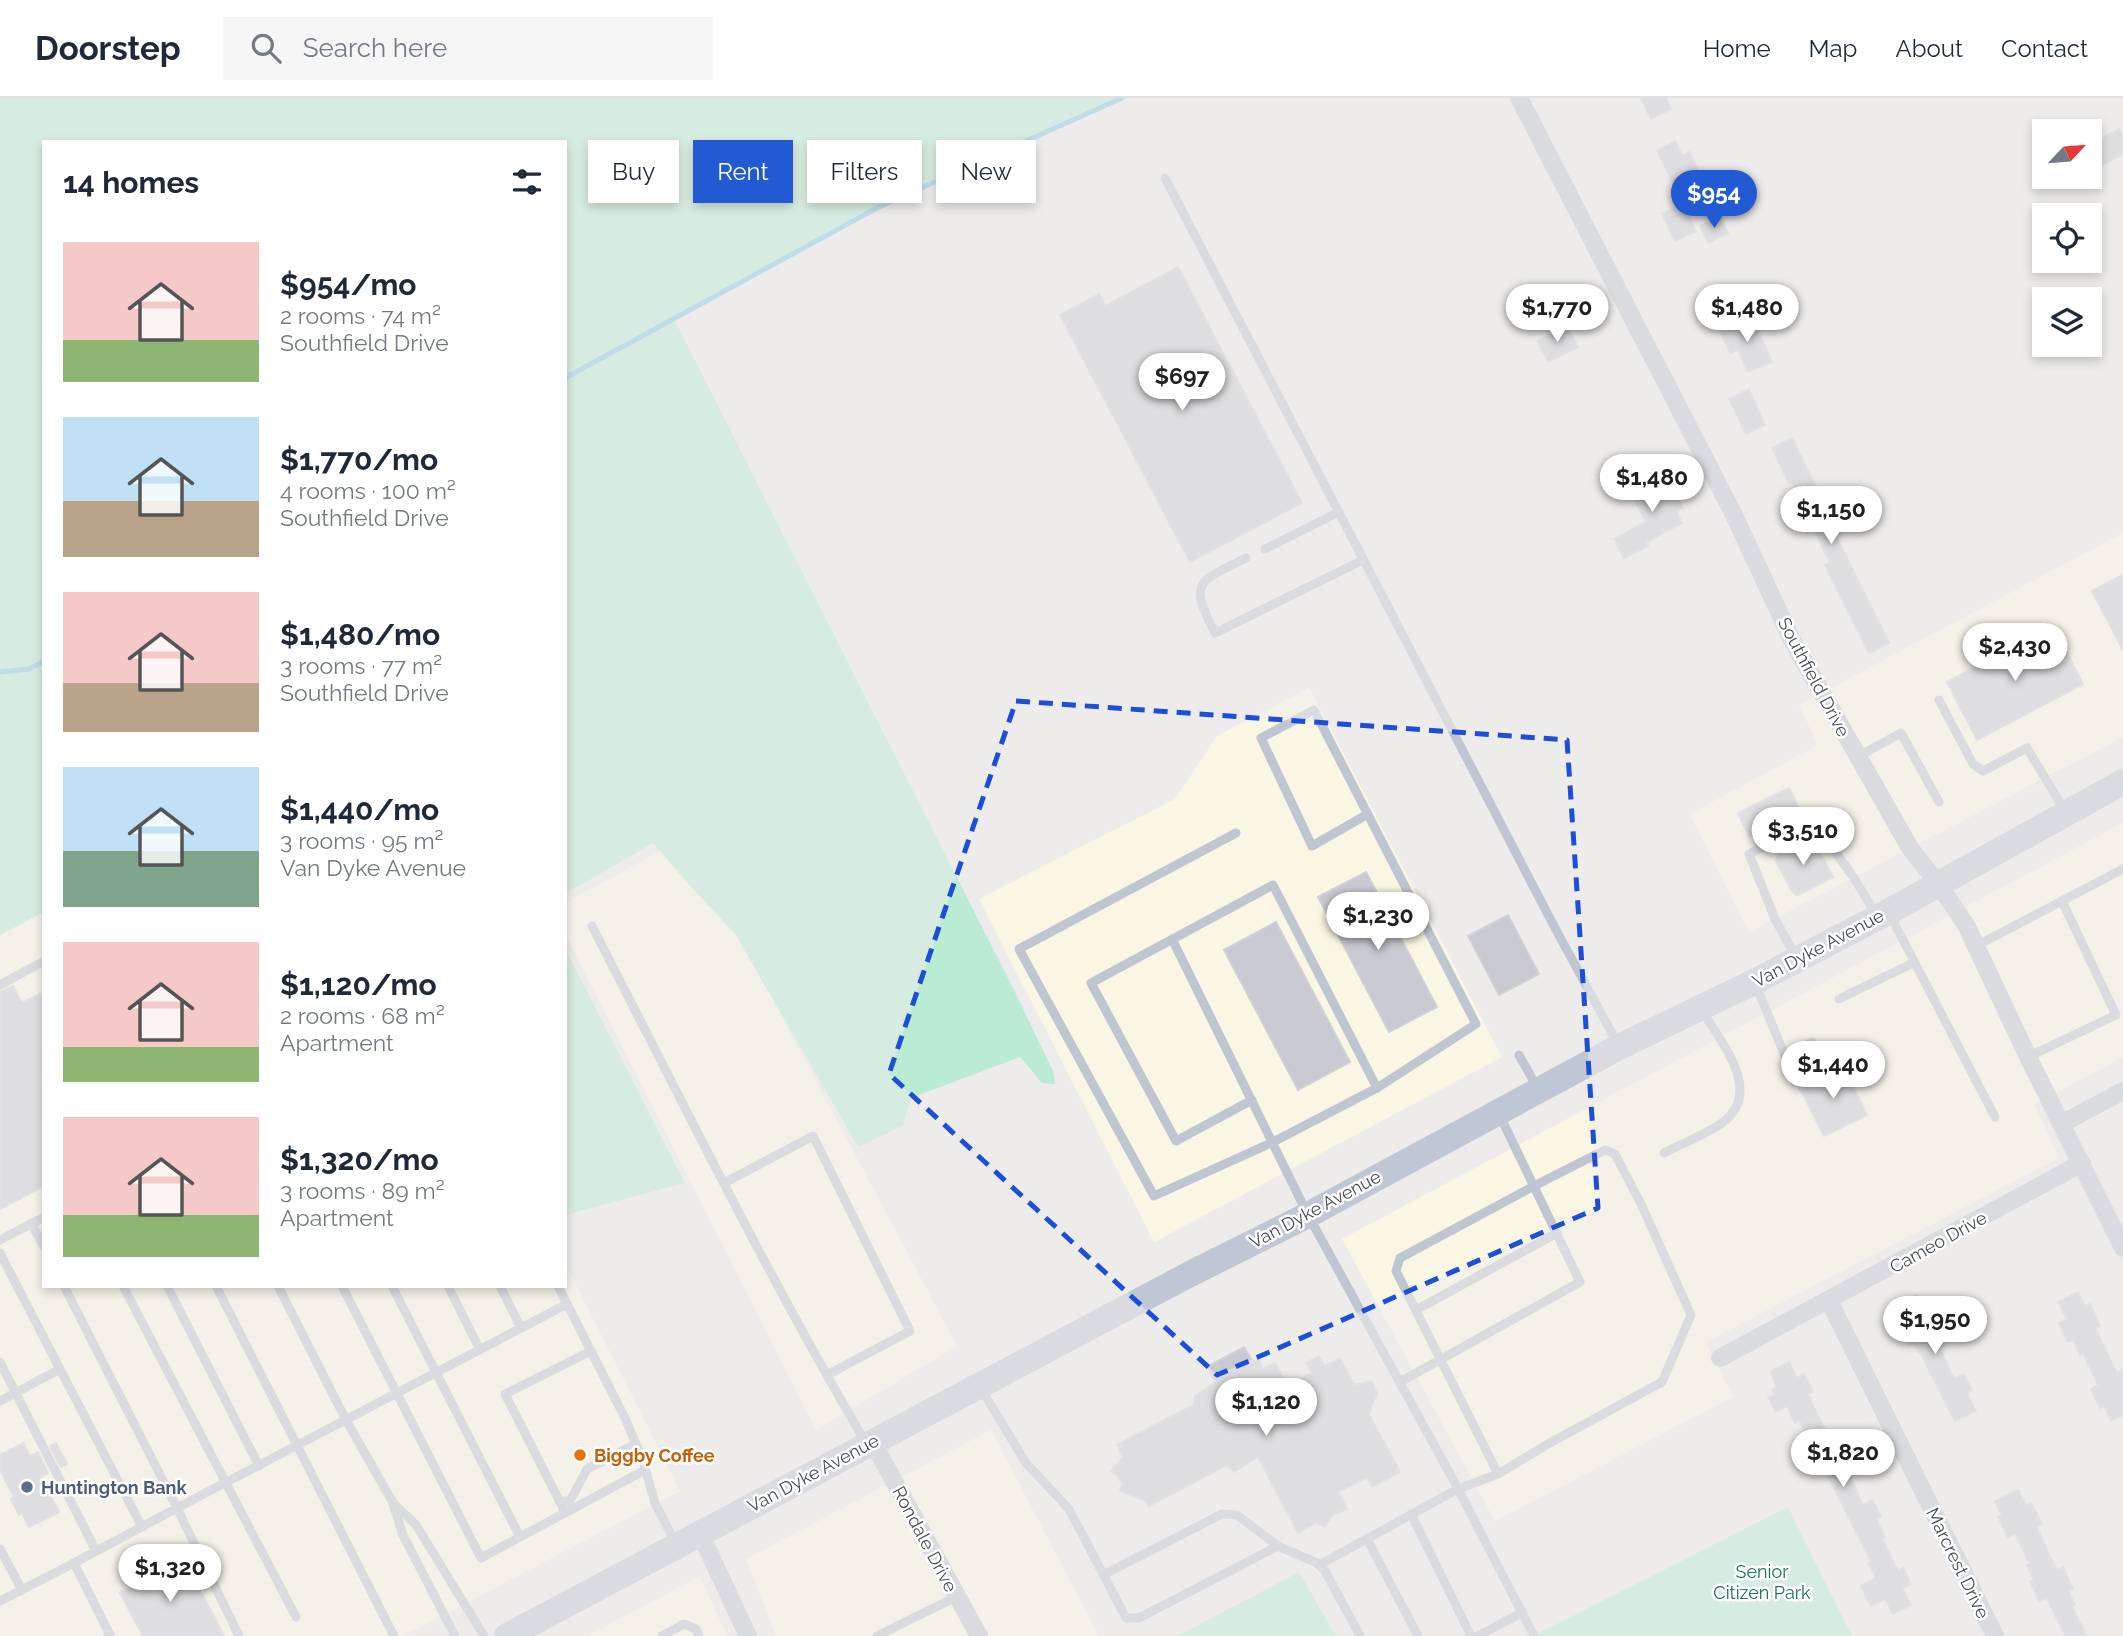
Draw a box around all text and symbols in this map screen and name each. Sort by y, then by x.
search box [223,17,713,80]
text: Doorstep [35,29,181,68]
icon: search [247,29,285,67]
text: Search here [303,33,447,63]
text: Home [1703,34,1771,63]
text: Map [1809,34,1857,63]
text: About [1895,34,1963,63]
text: Contact [2001,34,2088,63]
north arrow [2032,119,2102,189]
map controls [2032,119,2102,357]
chip: Buy [588,140,679,203]
chip: Rent [693,140,793,203]
chip: Filters [807,140,922,203]
chip: New [936,140,1036,203]
icon: filters [508,163,546,201]
text: 14 homes [63,165,199,200]
pin: $954 [1673,170,1755,230]
text: $954 [1687,179,1741,206]
button: locate [2032,203,2102,273]
text: $954/mo [280,267,417,302]
icon: home [119,270,203,354]
pin: $1,770 [1500,285,1614,344]
pin: $1,480 [1690,285,1804,344]
button: layers [2032,287,2102,357]
text: $1,770 [1522,293,1592,320]
text: $1,480 [1711,293,1783,320]
text: 2 rooms · 74 m² [280,302,441,329]
text: Southfield Drive [280,329,449,356]
pin: $697 [1141,354,1223,413]
text: $697 [1155,362,1210,389]
text: $1,770/mo [280,442,438,477]
icon: home [119,445,203,529]
pin: $1,480 [1595,454,1709,514]
text: $1,480 [1616,463,1688,490]
text: 4 rooms · 100 m² [280,477,456,504]
pin: $1,150 [1774,486,1888,546]
text: $1,150 [1796,495,1866,522]
text: Southfield Drive [280,504,449,531]
street label: Southfield Drive [1774,614,1854,741]
text: $1,480/mo [280,617,440,652]
icon: home [119,620,203,704]
pin: $2,430 [1958,624,2072,683]
text: $2,430 [1979,632,2051,659]
text: 3 rooms · 77 m² [280,652,442,679]
text: Southfield Drive [280,679,449,706]
text: $1,440/mo [280,792,439,827]
icon: home [119,795,203,879]
pin: $3,510 [1746,808,1860,867]
text: $3,510 [1768,816,1838,843]
text: 3 rooms · 95 m² [280,827,443,854]
text: Van Dyke Avenue [280,854,466,881]
pin: $1,230 [1321,892,1435,952]
text: $1,230 [1342,901,1414,928]
street label: Van Dyke Avenue [1749,904,1888,991]
text: $1,120/mo [280,967,437,1002]
icon: home [119,970,203,1054]
text: 2 rooms · 68 m² [280,1002,445,1029]
text: Apartment [280,1029,394,1056]
pin: $1,440 [1776,1042,1890,1101]
text: $1,440 [1797,1050,1869,1077]
text: $1,320/mo [280,1142,439,1177]
icon: home [119,1145,203,1229]
street label: Van Dyke Avenue [1246,1165,1385,1252]
text: 3 rooms · 89 m² [280,1177,445,1204]
text: Apartment [280,1204,394,1231]
street label: Cameo Drive [1886,1207,1990,1277]
pin: $1,950 [1878,1296,1992,1356]
text: $1,950 [1899,1305,1971,1332]
pin: $1,120 [1209,1378,1323,1438]
text: $1,120 [1231,1387,1301,1414]
street label: Van Dyke Avenue [744,1429,883,1516]
pin: $1,820 [1786,1430,1900,1489]
text: $1,820 [1807,1438,1879,1465]
place label: Biggby Coffee [594,1445,715,1466]
marker: Biggby Coffee [572,1447,588,1463]
place label: Huntington Bank [41,1477,187,1498]
marker: Huntington Bank [19,1479,35,1495]
street label: Rondale Drive [888,1483,962,1596]
street label: Marcrest Drive [1922,1504,1994,1622]
pin: $1,320 [113,1544,227,1604]
text: $1,320 [134,1553,206,1580]
park label: Senior Citizen Park [1713,1561,1811,1603]

